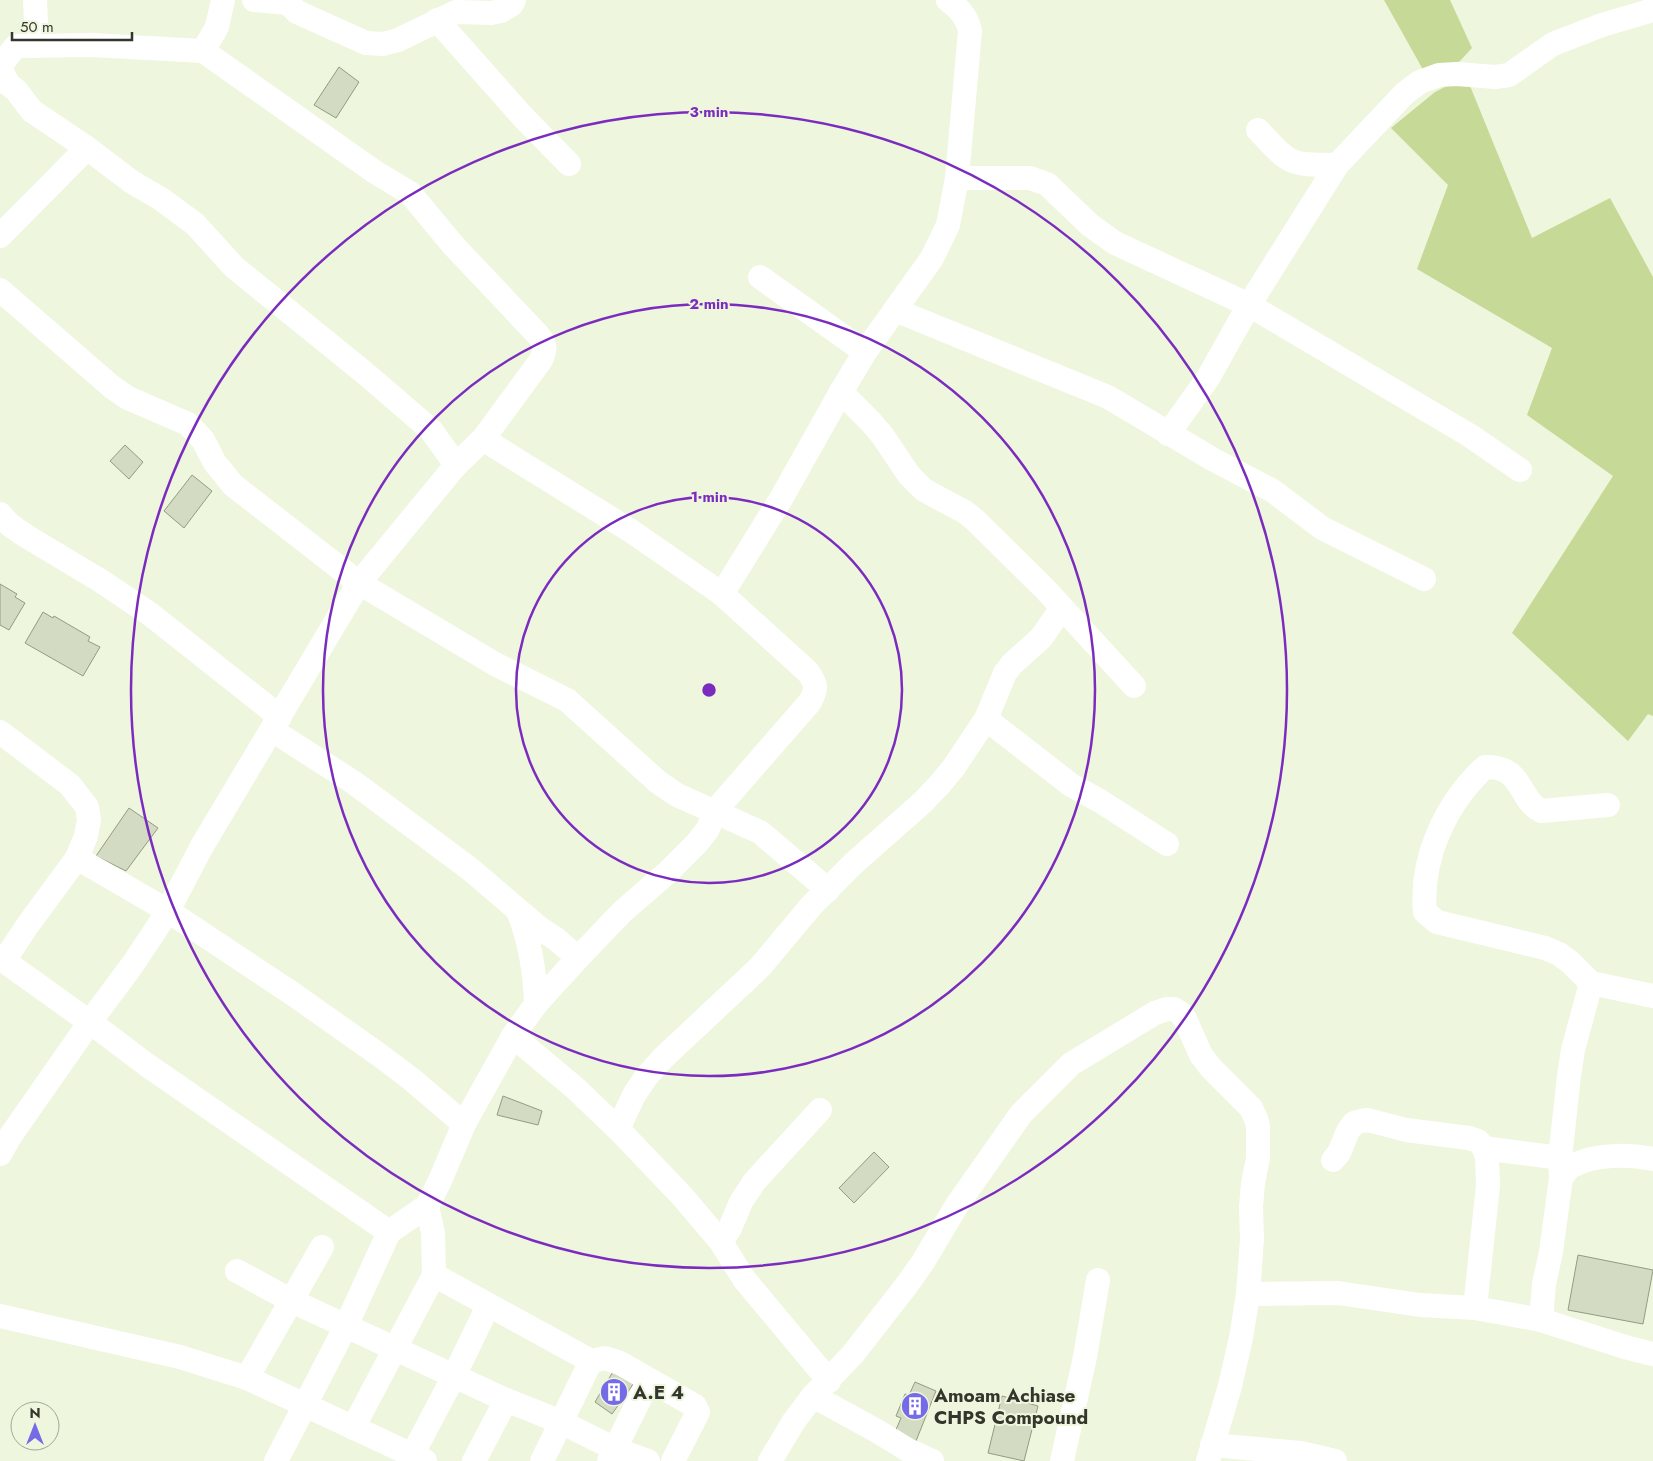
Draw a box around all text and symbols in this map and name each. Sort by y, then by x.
scale bar [12,10,132,42]
text: 50 m [20,16,54,38]
text: 3 min [690,101,728,123]
text: 2 min [689,293,729,315]
text: 1 min [690,486,728,508]
centre of rings [700,681,718,699]
building icon: A.E 4 [599,1377,629,1407]
place label: A.E 4 [632,1379,684,1406]
place label: Amoam Achiase CHPS Compound [933,1382,1088,1431]
building icon: Amoam Achiase CHPS Compound [900,1391,930,1421]
north arrow [10,1401,60,1451]
text: N [29,1403,41,1423]

